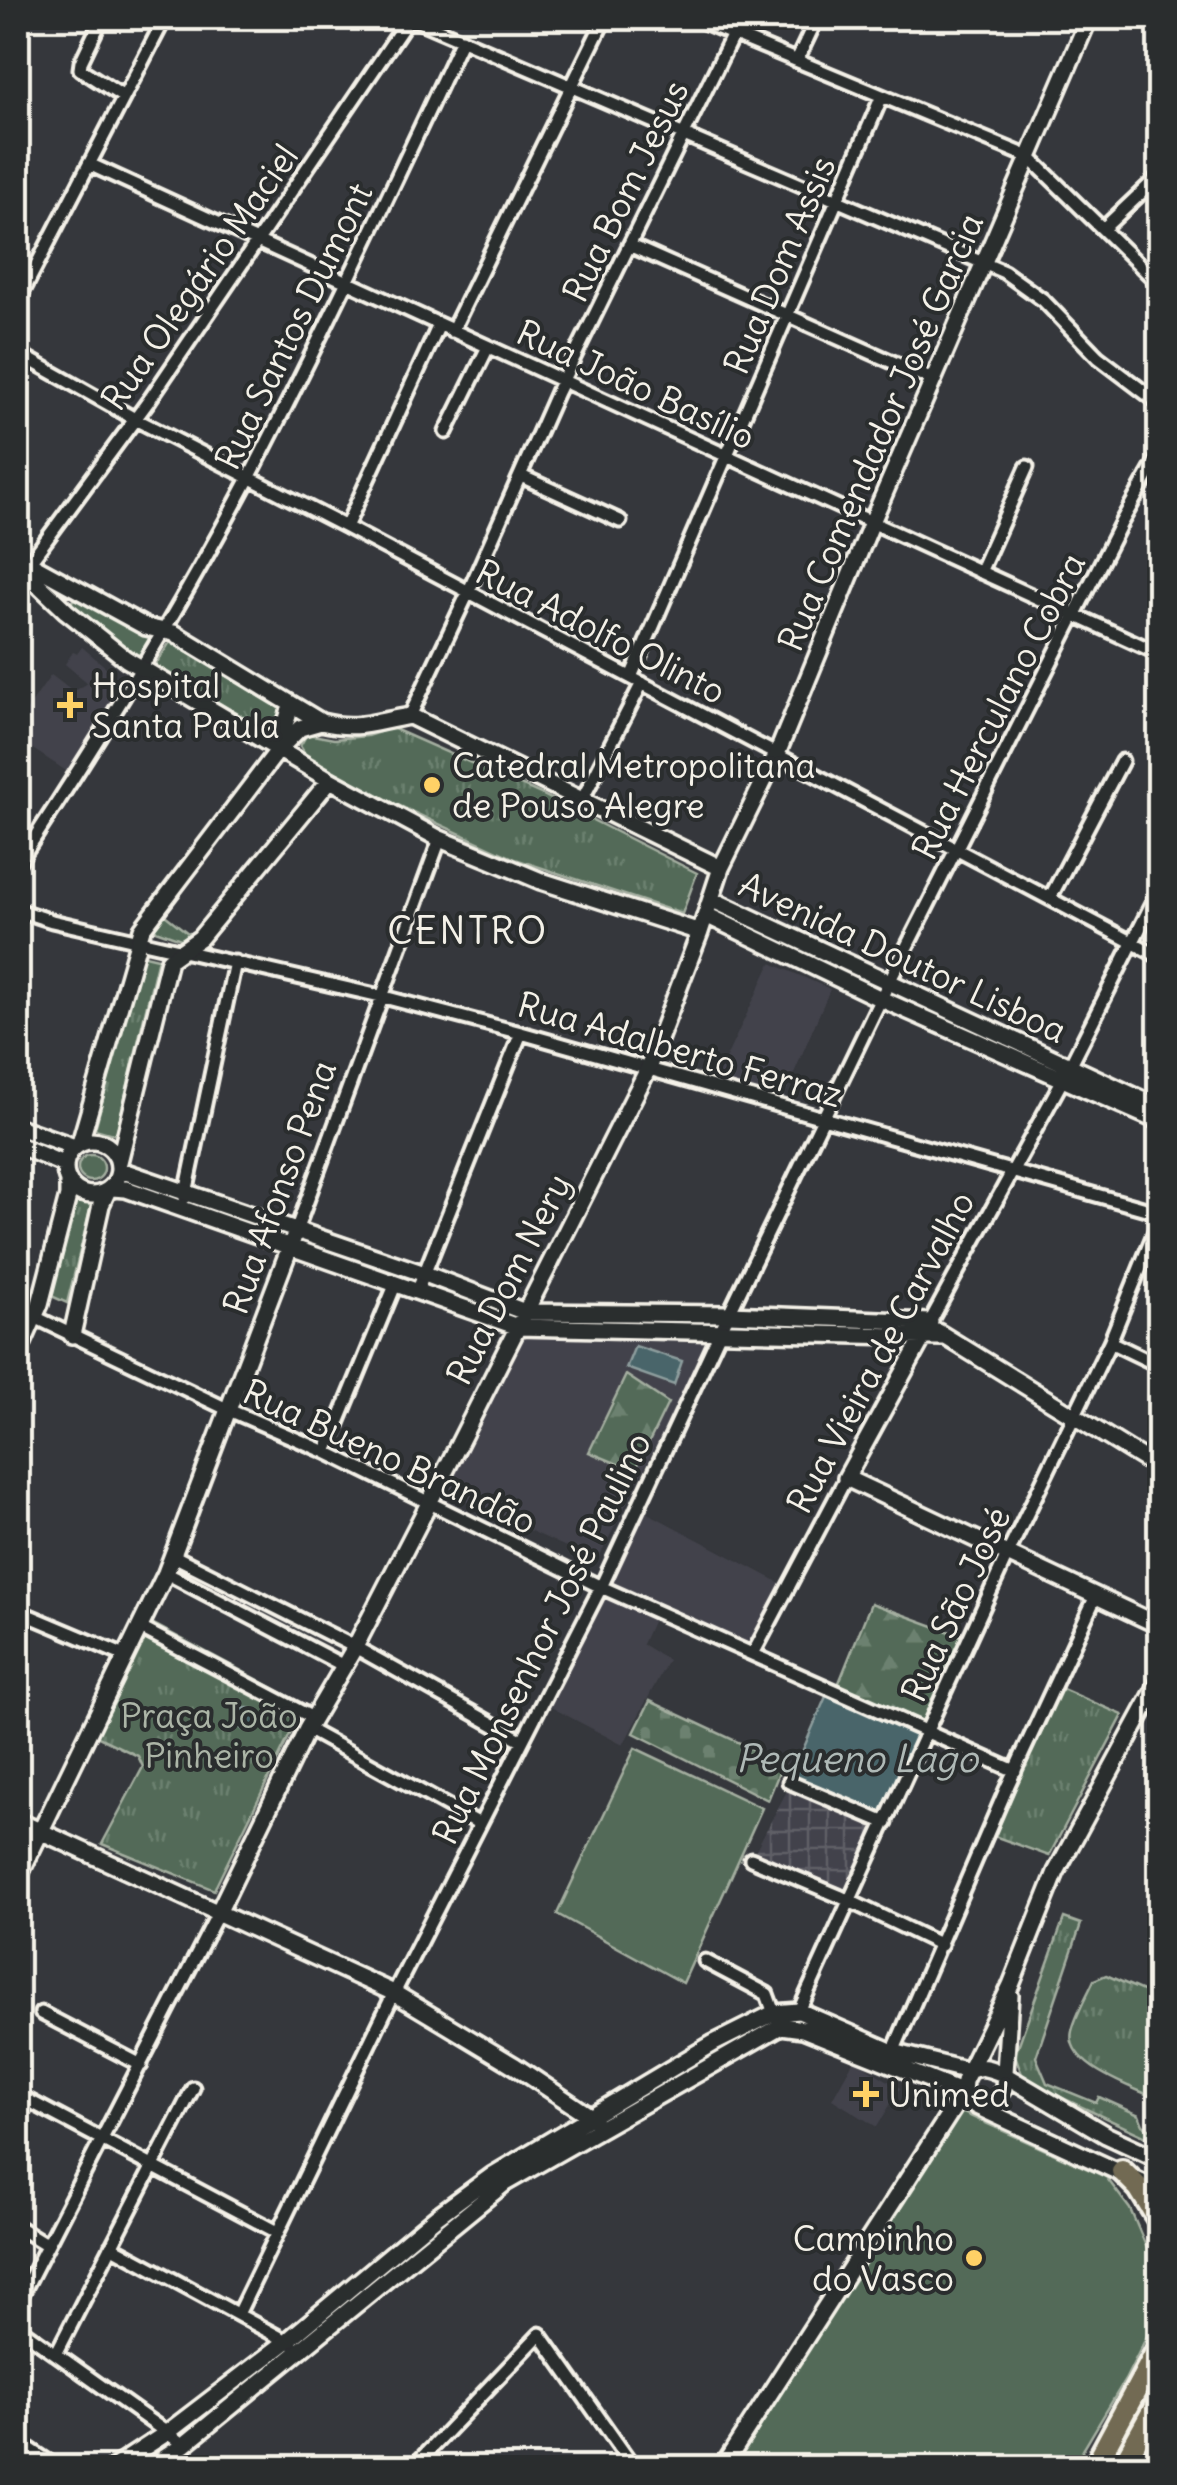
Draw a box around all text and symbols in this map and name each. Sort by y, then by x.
street label: Rua Bom Jesus [552,73,698,309]
street label: Rua Olegário Maciel [91,136,307,418]
street label: Rua Dom Assis [713,150,845,380]
street label: Rua Santos Dumont [205,175,381,476]
street label: Rua Comendador José Garcia [768,206,992,658]
street label: Rua João Basílio [510,310,762,458]
street label: Rua Herculano Cobra [902,545,1094,867]
street label: Rua Adolfo Olinto [469,549,733,713]
place label: Hospital Santa Paula [92,663,280,747]
marker: Hospital Santa Paula [57,692,83,718]
place label: Catedral Metropolitana de Pouso Alegre [452,743,815,827]
marker: Catedral Metropolitana de Pouso Alegre [421,774,443,796]
street label: Avenida Doutor Lisboa [732,862,1074,1052]
district label: CENTRO [387,907,549,954]
street label: Rua Adalberto Ferraz [513,982,847,1116]
street label: Rua Afonso Pena [213,1054,345,1320]
street label: Rua Dom Nery [436,1166,580,1392]
street label: Rua Vieira de Carvalho [776,1183,984,1521]
street label: Rua Bueno Brandão [237,1369,543,1543]
street label: Rua Monsenhor José Paulino [422,1425,660,1851]
street label: Rua São José [891,1499,1019,1709]
park label: Praça João Pinheiro [120,1693,298,1777]
water label: Pequeno Lago [736,1735,981,1782]
place label: Unimed [888,2072,1010,2116]
marker: Unimed [853,2081,879,2107]
place label: Campinho do Vasco [793,2216,954,2300]
marker: Campinho do Vasco [963,2247,985,2269]

